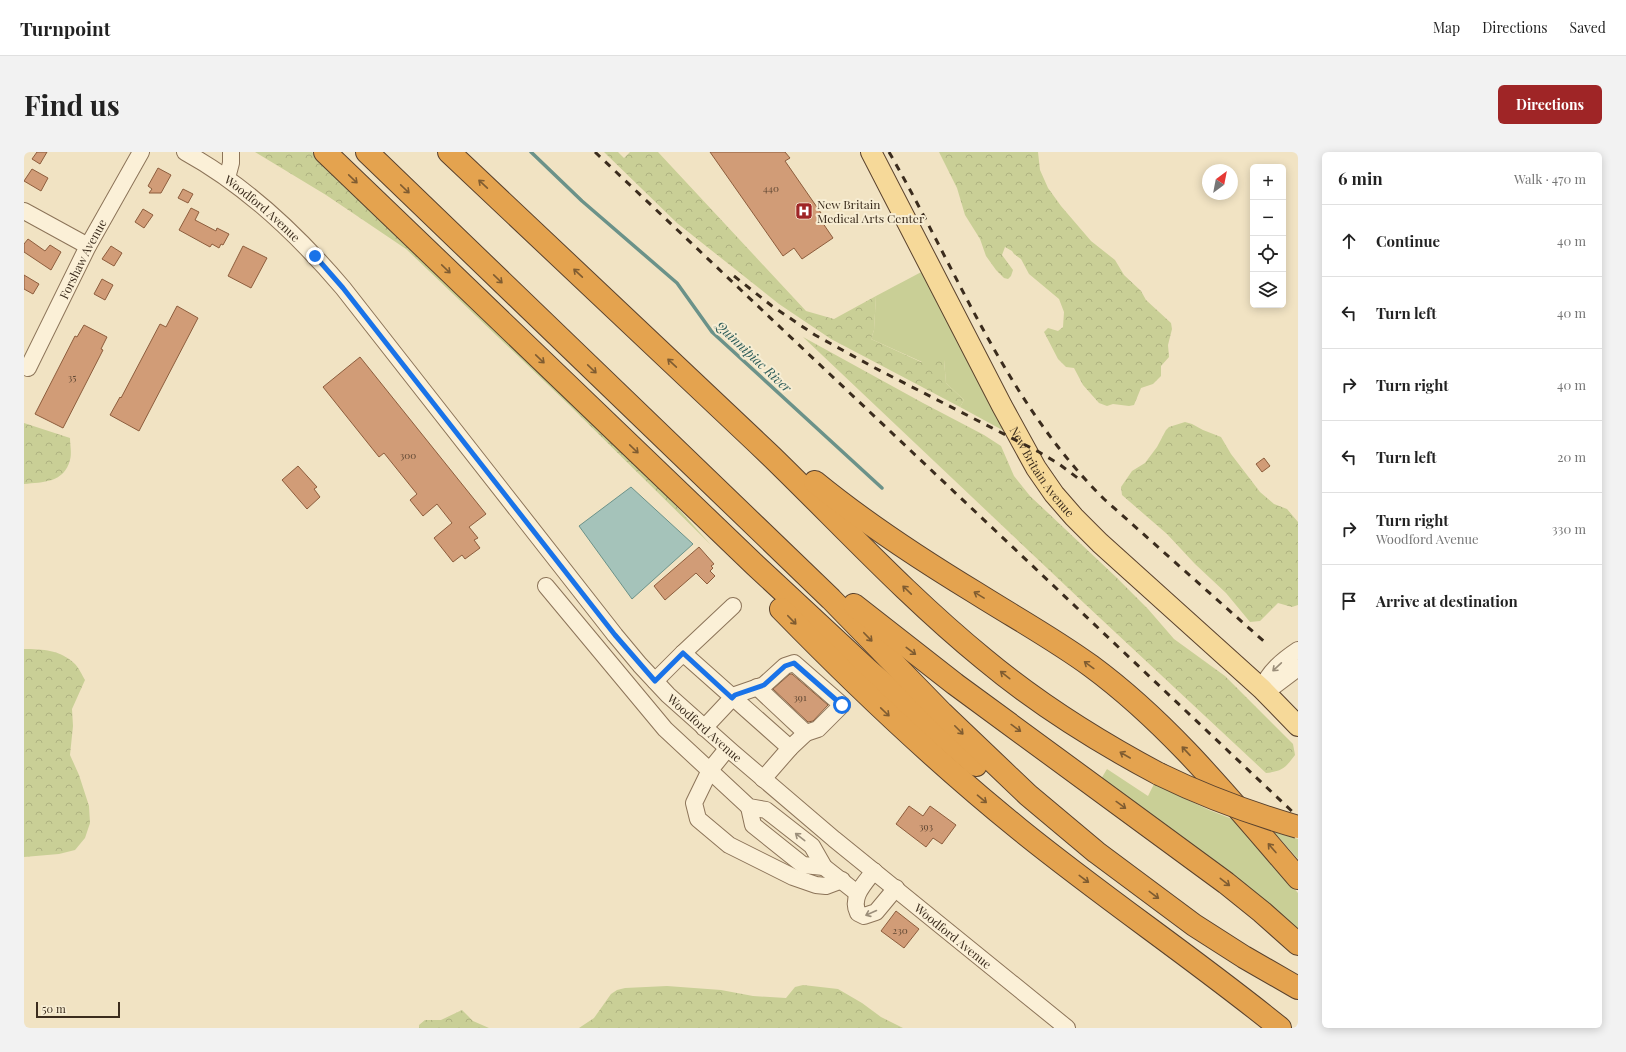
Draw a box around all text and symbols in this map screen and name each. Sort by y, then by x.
text: Turnpoint [20,15,110,41]
text: Map [1433,18,1460,37]
text: Directions [1482,18,1548,37]
text: Saved [1570,18,1606,37]
button: Directions [1498,85,1602,124]
text: Find us [24,86,120,123]
north arrow [1202,164,1238,200]
map controls [1250,164,1286,308]
button: + [1250,164,1286,200]
text: 6 min [1338,167,1383,189]
text: Walk · 470 m [1514,170,1586,187]
street label: Woodford Avenue [221,171,304,245]
one-way arrow [348,174,358,184]
one-way arrow [478,179,488,189]
house number: 440 [763,181,779,195]
one-way arrow [400,184,410,194]
place label: New Britain Medical Arts Center [817,196,925,226]
button: − [1250,200,1286,236]
hospital icon: New Britain Medical Arts Center [794,201,814,221]
street label: Forshaw Avenue [55,216,110,302]
icon: ahead [1338,230,1360,252]
text: Continue [1376,231,1440,251]
text: 40 m [1557,232,1586,249]
button: locate [1250,236,1286,272]
route end [306,247,324,265]
one-way arrow [441,264,451,274]
one-way arrow [573,269,583,278]
button: layers [1250,272,1286,308]
one-way arrow [493,274,503,284]
icon: left [1338,302,1360,324]
text: Turn left [1376,303,1437,323]
text: 40 m [1557,304,1586,321]
water label: Quinnipiac River [712,316,796,396]
one-way arrow [535,354,545,364]
one-way arrow [667,358,677,367]
one-way arrow [587,364,597,374]
house number: 35 [68,370,76,384]
icon: right [1338,374,1360,396]
text: Turn right [1376,375,1449,395]
text: 40 m [1557,376,1586,393]
street label: New Britain Avenue [1007,424,1078,520]
one-way arrow [629,444,639,454]
icon: left [1338,446,1360,468]
text: Turn left [1376,447,1437,467]
house number: 300 [400,448,416,462]
text: 20 m [1557,448,1586,465]
text: Turn right [1376,510,1449,530]
icon: right [1338,518,1360,540]
text: 330 m [1552,520,1586,537]
text: Woodford Avenue [1376,530,1479,547]
one-way arrow [902,585,912,595]
icon: arrive [1338,590,1360,612]
one-way arrow [973,591,985,599]
text: Arrive at destination [1376,591,1518,611]
one-way arrow [788,615,797,625]
one-way arrow [863,632,873,642]
one-way arrow [906,647,917,655]
one-way arrow [1084,661,1095,669]
one-way arrow [1272,662,1282,672]
one-way arrow [999,671,1010,680]
street label: Woodford Avenue [663,690,746,765]
house number: 391 [793,690,807,704]
route start [833,696,851,714]
one-way arrow [880,707,890,717]
one-way arrow [1010,724,1021,733]
one-way arrow [954,725,964,735]
one-way arrow [1182,746,1191,756]
one-way arrow [1120,751,1131,759]
one-way arrow [976,794,987,803]
one-way arrow [1115,801,1126,809]
house number: 393 [919,819,934,833]
one-way arrow [795,832,806,841]
one-way arrow [1268,843,1277,854]
one-way arrow [1078,875,1089,883]
one-way arrow [1220,878,1231,886]
one-way arrow [1148,891,1159,900]
street label: Woodford Avenue [911,899,995,972]
one-way arrow [866,910,878,917]
house number: 230 [892,923,908,937]
scale bar [36,1000,120,1019]
text: 50 m [42,1001,66,1016]

